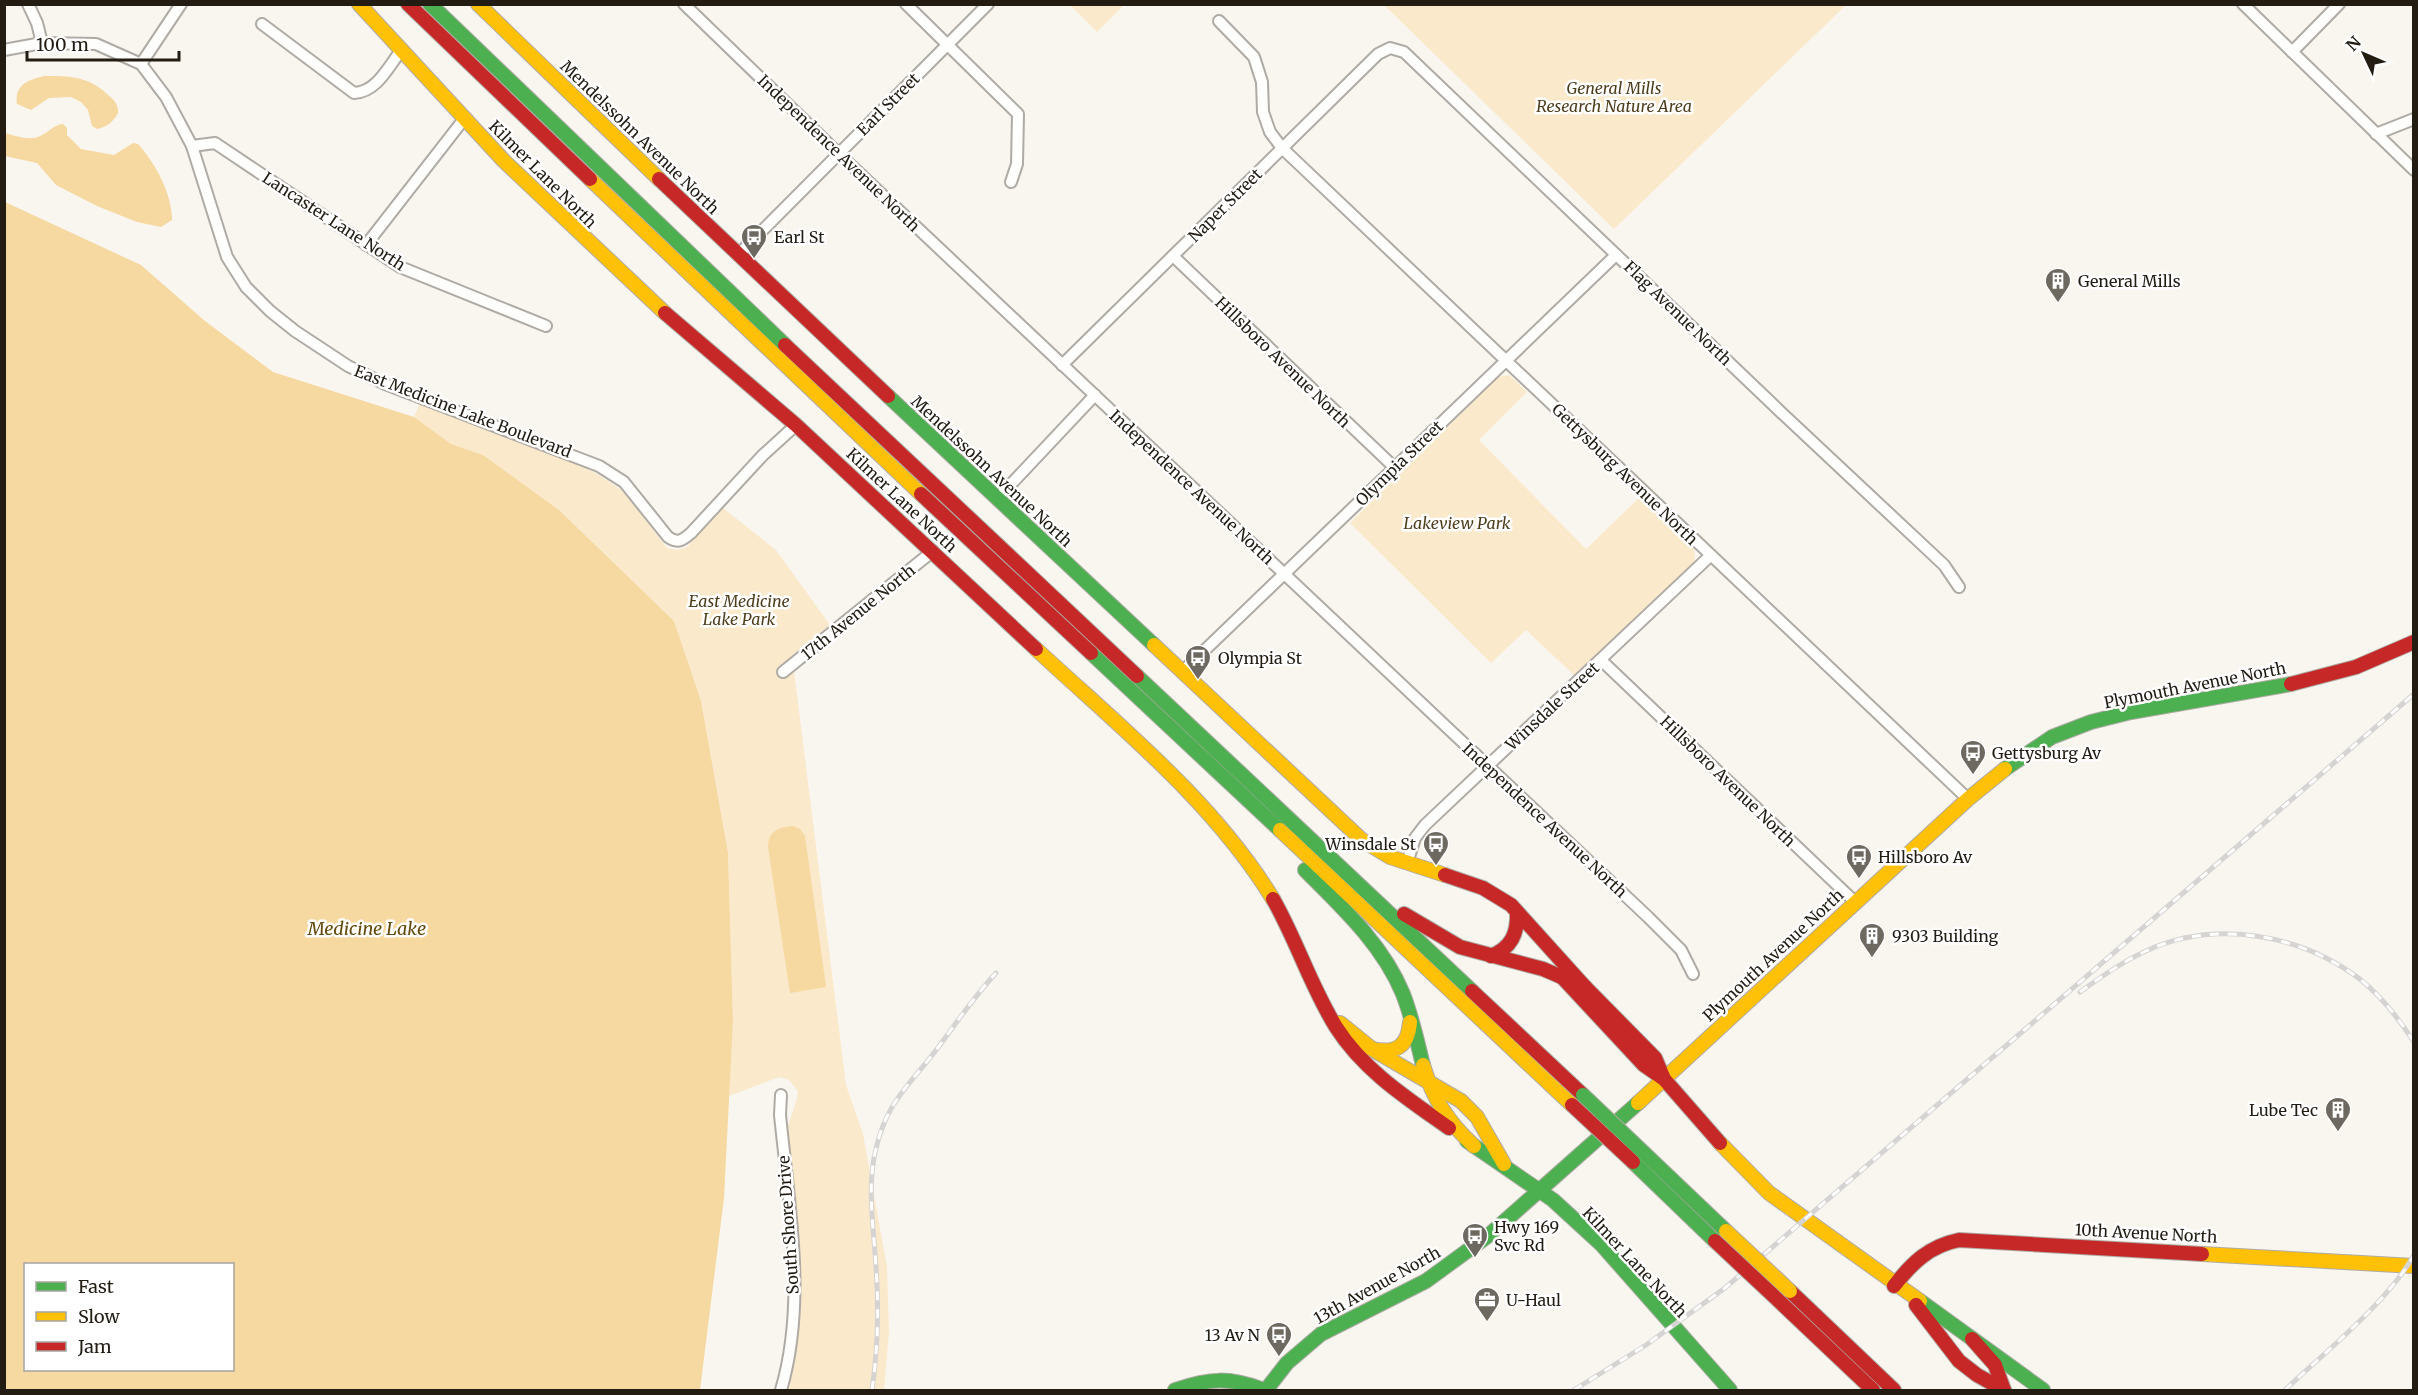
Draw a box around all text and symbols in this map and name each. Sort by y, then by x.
scale bar [27,24,178,62]
north arrow [2334,24,2394,84]
text: N [2342,32,2365,55]
text: 100 m [36,33,89,56]
street label: Mendelssohn Avenue North [556,56,724,218]
street label: Earl Street [852,68,924,140]
street label: Independence Avenue North [754,70,925,236]
park label: General Mills Research Nature Area [1536,78,1692,116]
street label: Kilmer Lane North [485,116,601,232]
street label: Naper Street [1184,163,1267,246]
street label: Lancaster Lane North [259,167,410,275]
bus stop icon: Earl St [739,222,769,260]
place label: Earl St [774,227,825,247]
street label: Flag Avenue North [1620,256,1736,370]
building icon: General Mills [2043,266,2073,304]
place label: General Mills [2078,271,2181,291]
street label: Hillsboro Avenue North [1211,292,1355,432]
street label: East Medicine Lake Boulevard [352,360,575,462]
street label: Mendelssohn Avenue North [907,391,1077,551]
street label: Gettysburg Avenue North [1548,399,1702,549]
street label: Independence Avenue North [1106,405,1279,569]
street label: Olympia Street [1351,416,1448,510]
street label: Kilmer Lane North [843,444,962,557]
park label: Lakeview Park [1403,513,1511,533]
street label: 17th Avenue North [797,560,919,664]
park label: East Medicine Lake Park [688,591,790,629]
bus stop icon: Olympia St [1183,643,1213,681]
place label: Olympia St [1218,648,1303,668]
street label: Winsdale Street [1500,657,1604,755]
street label: Plymouth Avenue North [2102,657,2288,712]
street label: Hillsboro Avenue North [1656,711,1800,851]
street label: Independence Avenue North [1459,738,1632,902]
bus stop icon: Gettysburg Av [1958,738,1988,776]
place label: Gettysburg Av [1992,743,2102,763]
bus stop icon: Winsdale St [1421,829,1451,867]
place label: Winsdale St [1324,834,1417,854]
bus stop icon: Hillsboro Av [1844,842,1874,880]
place label: Hillsboro Av [1878,847,1973,867]
street label: Plymouth Avenue North [1699,884,1848,1025]
water label: Medicine Lake [307,917,426,940]
building icon: 9303 Building [1857,921,1887,959]
place label: 9303 Building [1892,926,1999,946]
building icon: Lube Tec [2323,1095,2353,1133]
place label: Lube Tec [2249,1100,2318,1120]
street label: South Shore Drive [773,1155,803,1295]
street label: Kilmer Lane North [1579,1203,1692,1322]
place label: Hwy 169 Svc Rd [1494,1217,1559,1255]
street label: 10th Avenue North [2074,1219,2218,1247]
bus stop icon: Hwy 169 Svc Rd [1460,1221,1490,1259]
street label: 13th Avenue North [1310,1242,1444,1328]
legend [24,1263,234,1371]
text: Fast [78,1275,114,1298]
office icon: U-Haul [1472,1285,1502,1323]
place label: U-Haul [1506,1290,1561,1310]
text: Slow [78,1305,121,1328]
bus stop icon: 13 Av N [1264,1320,1294,1358]
place label: 13 Av N [1205,1325,1261,1345]
text: Jam [77,1335,112,1358]

